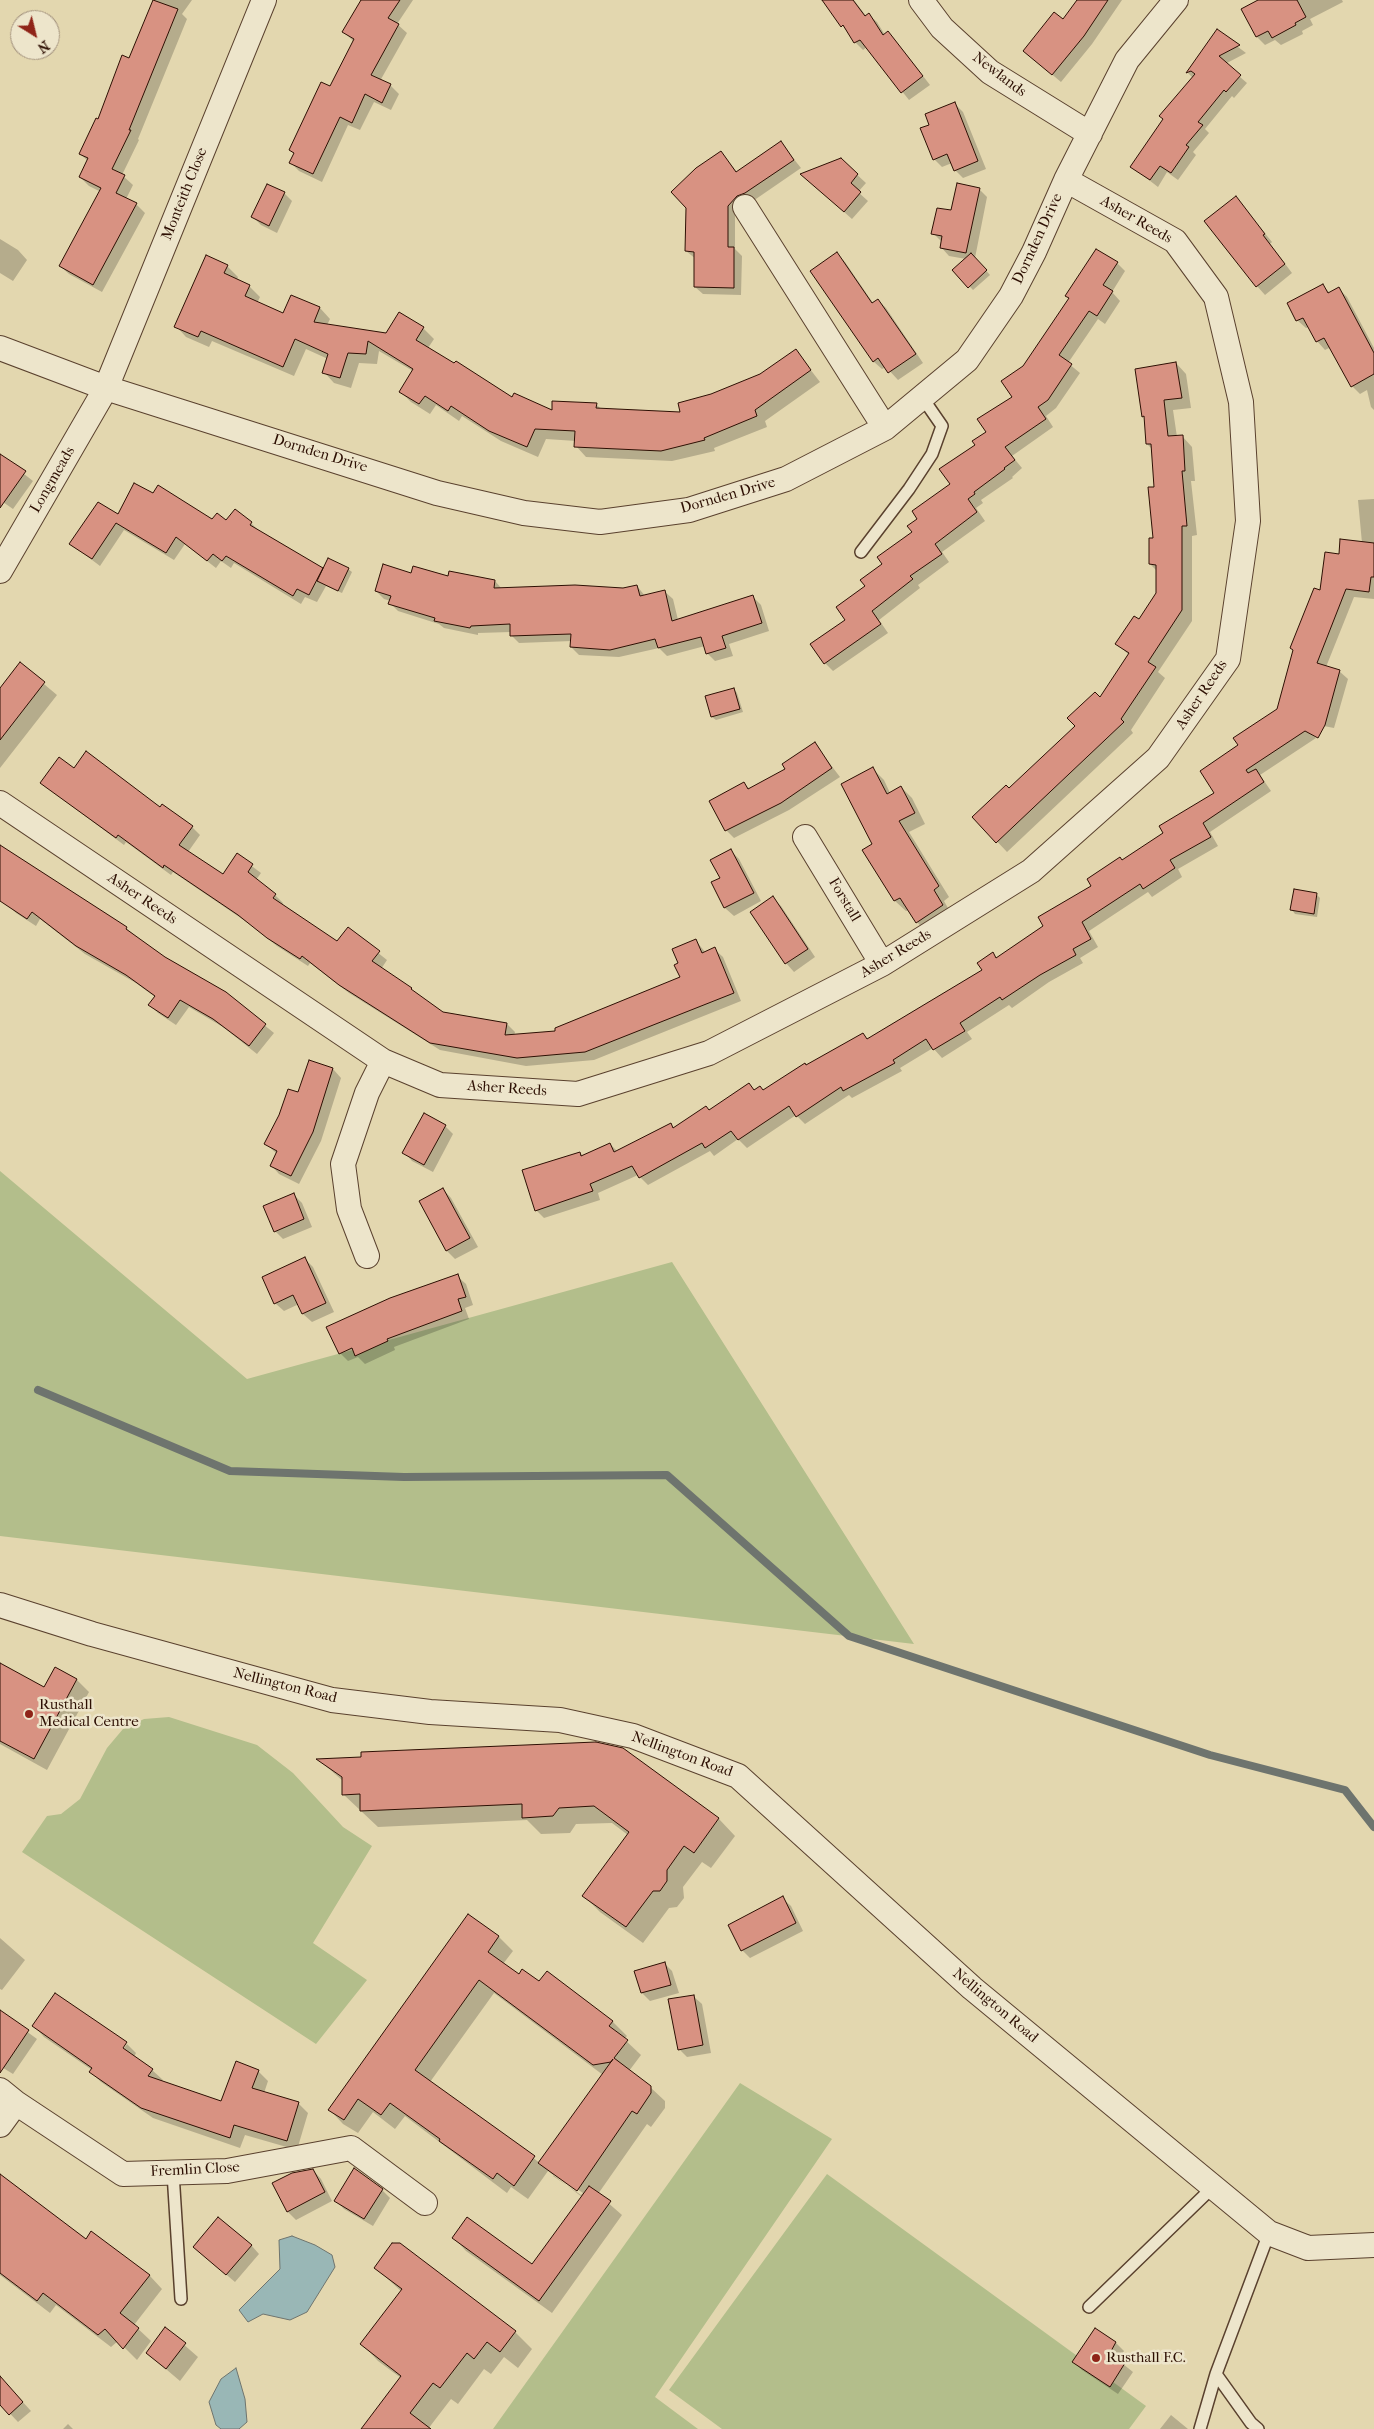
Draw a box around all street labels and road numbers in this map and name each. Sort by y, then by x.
street label: Newlands [968,49,1030,101]
street label: Monteith Close [158,145,212,243]
street label: Dornden Drive [1009,191,1067,287]
street label: Asher Reeds [1097,192,1175,248]
street label: Dornden Drive [270,431,370,477]
street label: Longmeads [27,444,79,516]
street label: Dornden Drive [678,474,778,518]
street label: Asher Reeds [1172,657,1232,733]
street label: Asher Reeds [104,869,180,929]
street label: Forstall [824,875,864,925]
street label: Asher Reeds [857,926,935,982]
street label: Asher Reeds [467,1077,547,1101]
street label: Nellington Road [231,1664,339,1708]
street label: Nellington Road [629,1728,735,1782]
street label: Nellington Road [948,1965,1042,2047]
street label: Fremlin Close [150,2159,240,2181]

